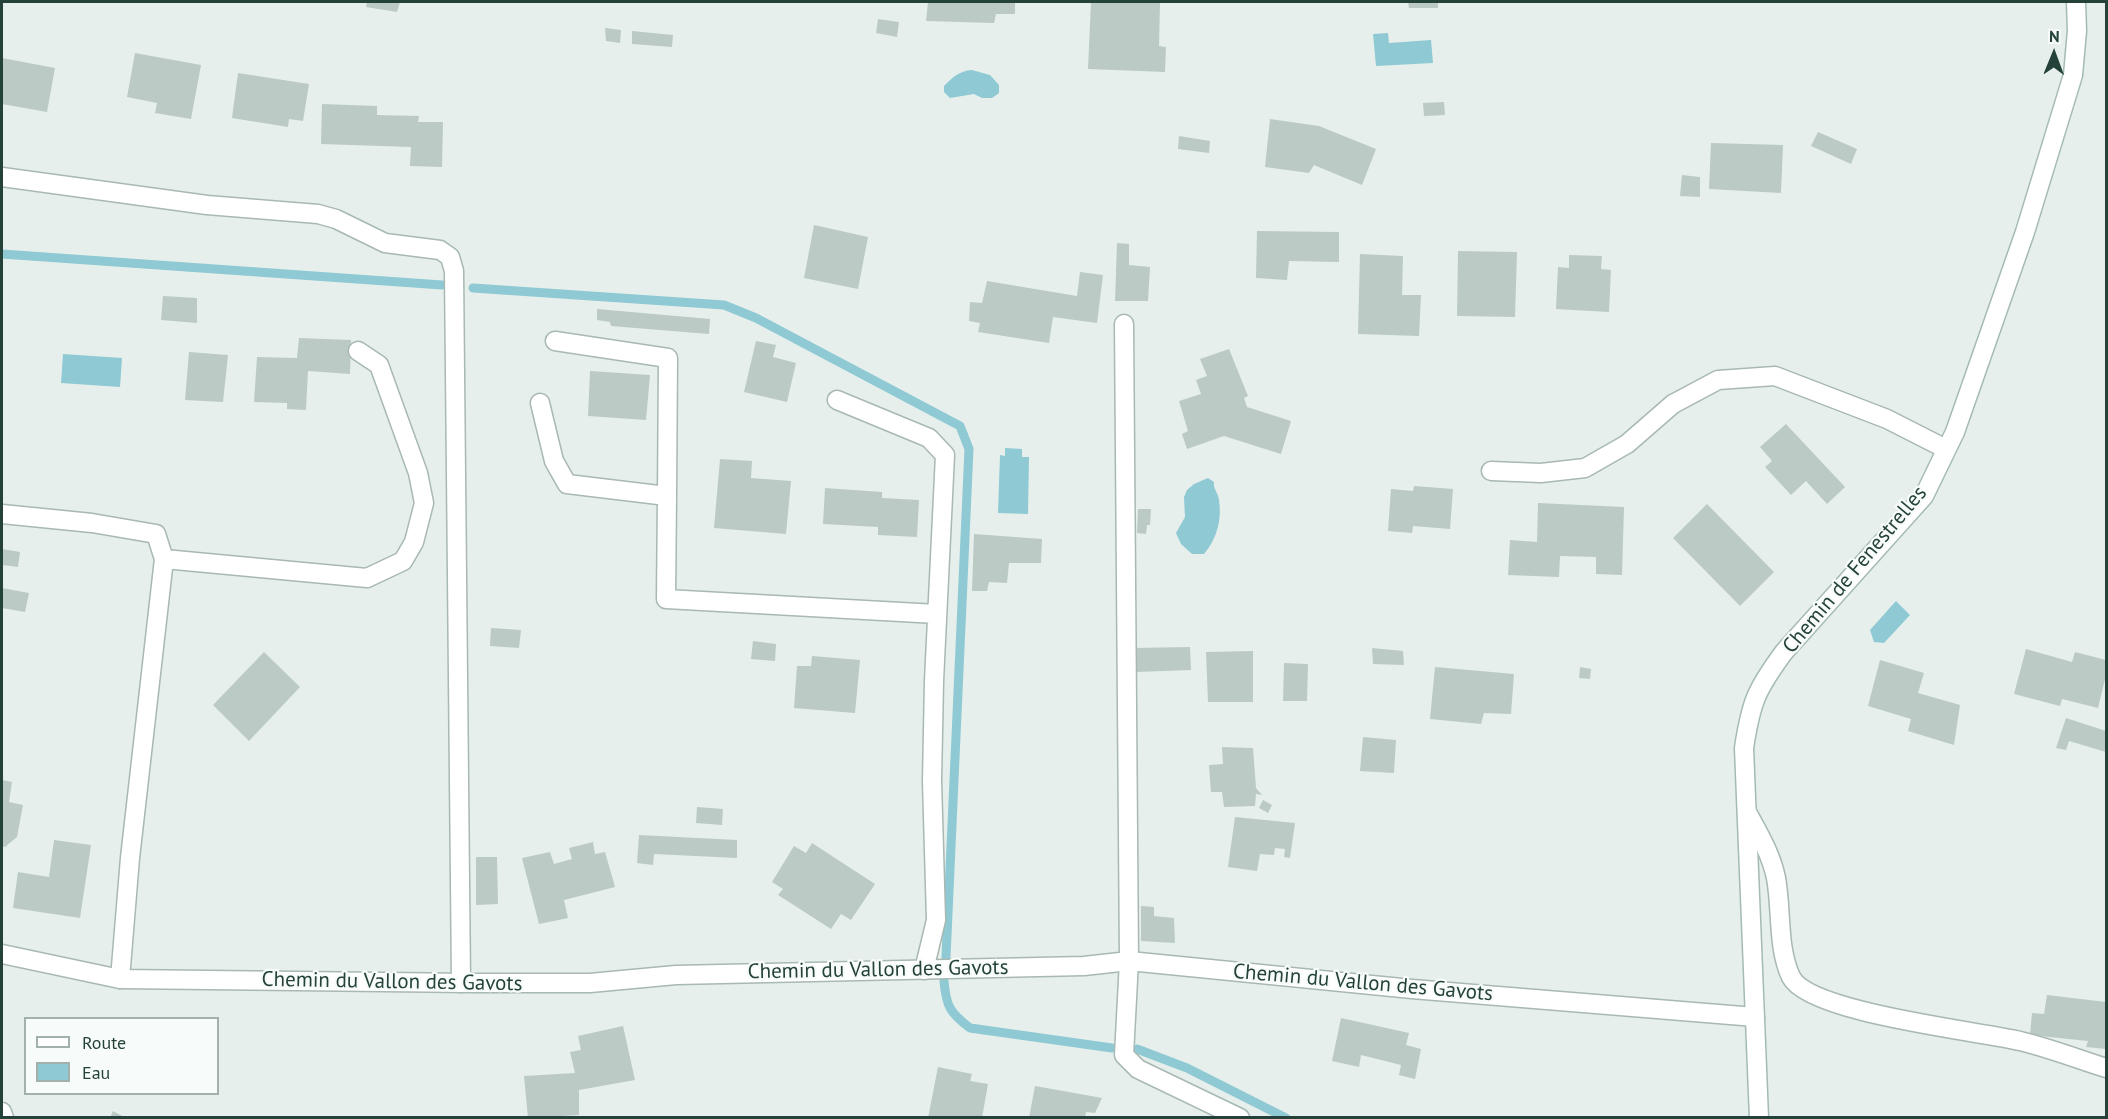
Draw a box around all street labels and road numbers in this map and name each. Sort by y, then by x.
street label: Chemin de Fenestrelles [1778,481,1932,659]
street label: Chemin du Vallon des Gavots [747,955,1009,985]
street label: Chemin du Vallon des Gavots [1232,959,1494,1007]
street label: Chemin du Vallon des Gavots [261,967,523,997]

